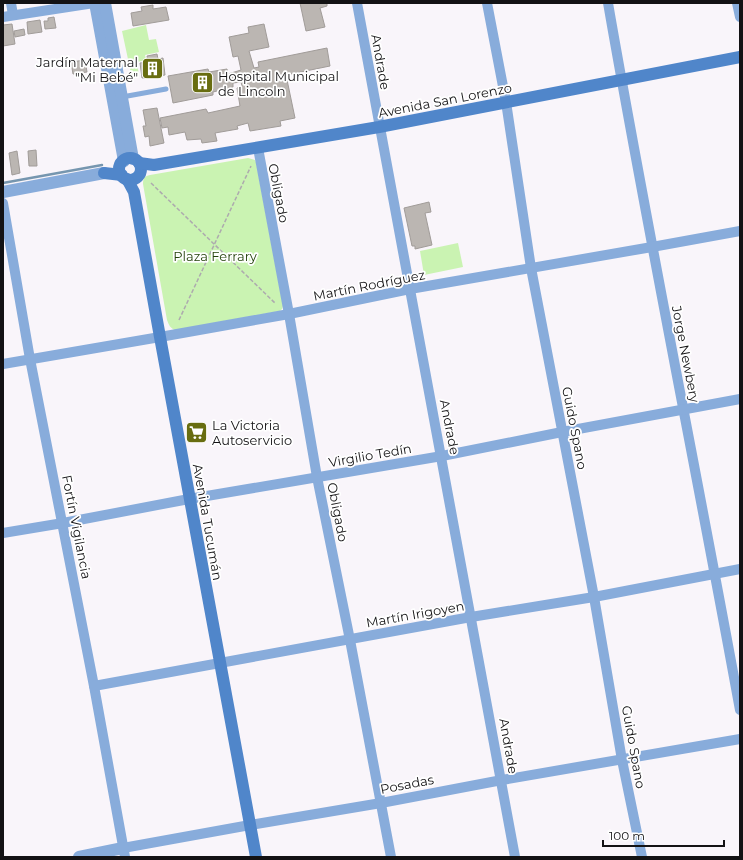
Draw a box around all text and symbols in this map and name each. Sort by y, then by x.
street label: Andrade [368,33,394,91]
place label: Jardín Maternal "Mi Bebé" [35,54,138,85]
building icon: Jardín Maternal "Mi Bebé" [140,56,166,82]
place label: Hospital Municipal de Lincoln [218,68,339,99]
building icon: Hospital Municipal de Lincoln [190,70,216,96]
street label: Avenida San Lorenzo [377,79,513,121]
street label: Obligado [265,162,293,224]
park label: Plaza Ferrary [173,248,258,264]
street label: Martín Rodríguez [312,266,427,304]
street label: Jorge Newbery [669,303,703,405]
street label: Guido Spano [559,385,591,471]
street label: Andrade [437,398,463,456]
place label: La Victoria Autoservicio [212,417,292,448]
supermarket icon: La Victoria Autoservicio [183,419,209,445]
street label: Virgilio Tedín [327,440,413,470]
street label: Avenida Tucumán [190,462,226,582]
street label: Fortín Vigilancia [59,474,95,580]
street label: Obligado [324,481,352,543]
street label: Martín Irigoyen [365,597,465,631]
street label: Guido Spano [619,704,649,790]
street label: Andrade [496,717,522,775]
street label: Posadas [379,771,435,797]
scale bar [603,822,724,848]
text: 100 m [609,828,645,843]

